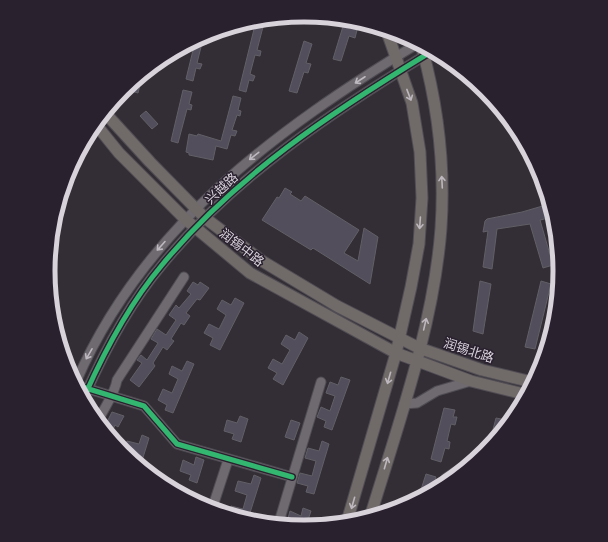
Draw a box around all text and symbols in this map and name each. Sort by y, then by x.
one-way arrow [355,76,366,84]
one-way arrow [406,88,414,100]
one-way arrow [249,151,260,160]
street label: 兴越路 [201,169,241,208]
one-way arrow [438,175,445,188]
one-way arrow [417,216,424,229]
street label: 润锡中路 [216,225,267,270]
one-way arrow [157,240,166,250]
one-way arrow [421,318,429,331]
street label: 润锡北路 [441,334,496,367]
one-way arrow [85,348,93,360]
one-way arrow [385,371,392,384]
one-way arrow [383,456,390,469]
one-way arrow [349,496,356,509]

